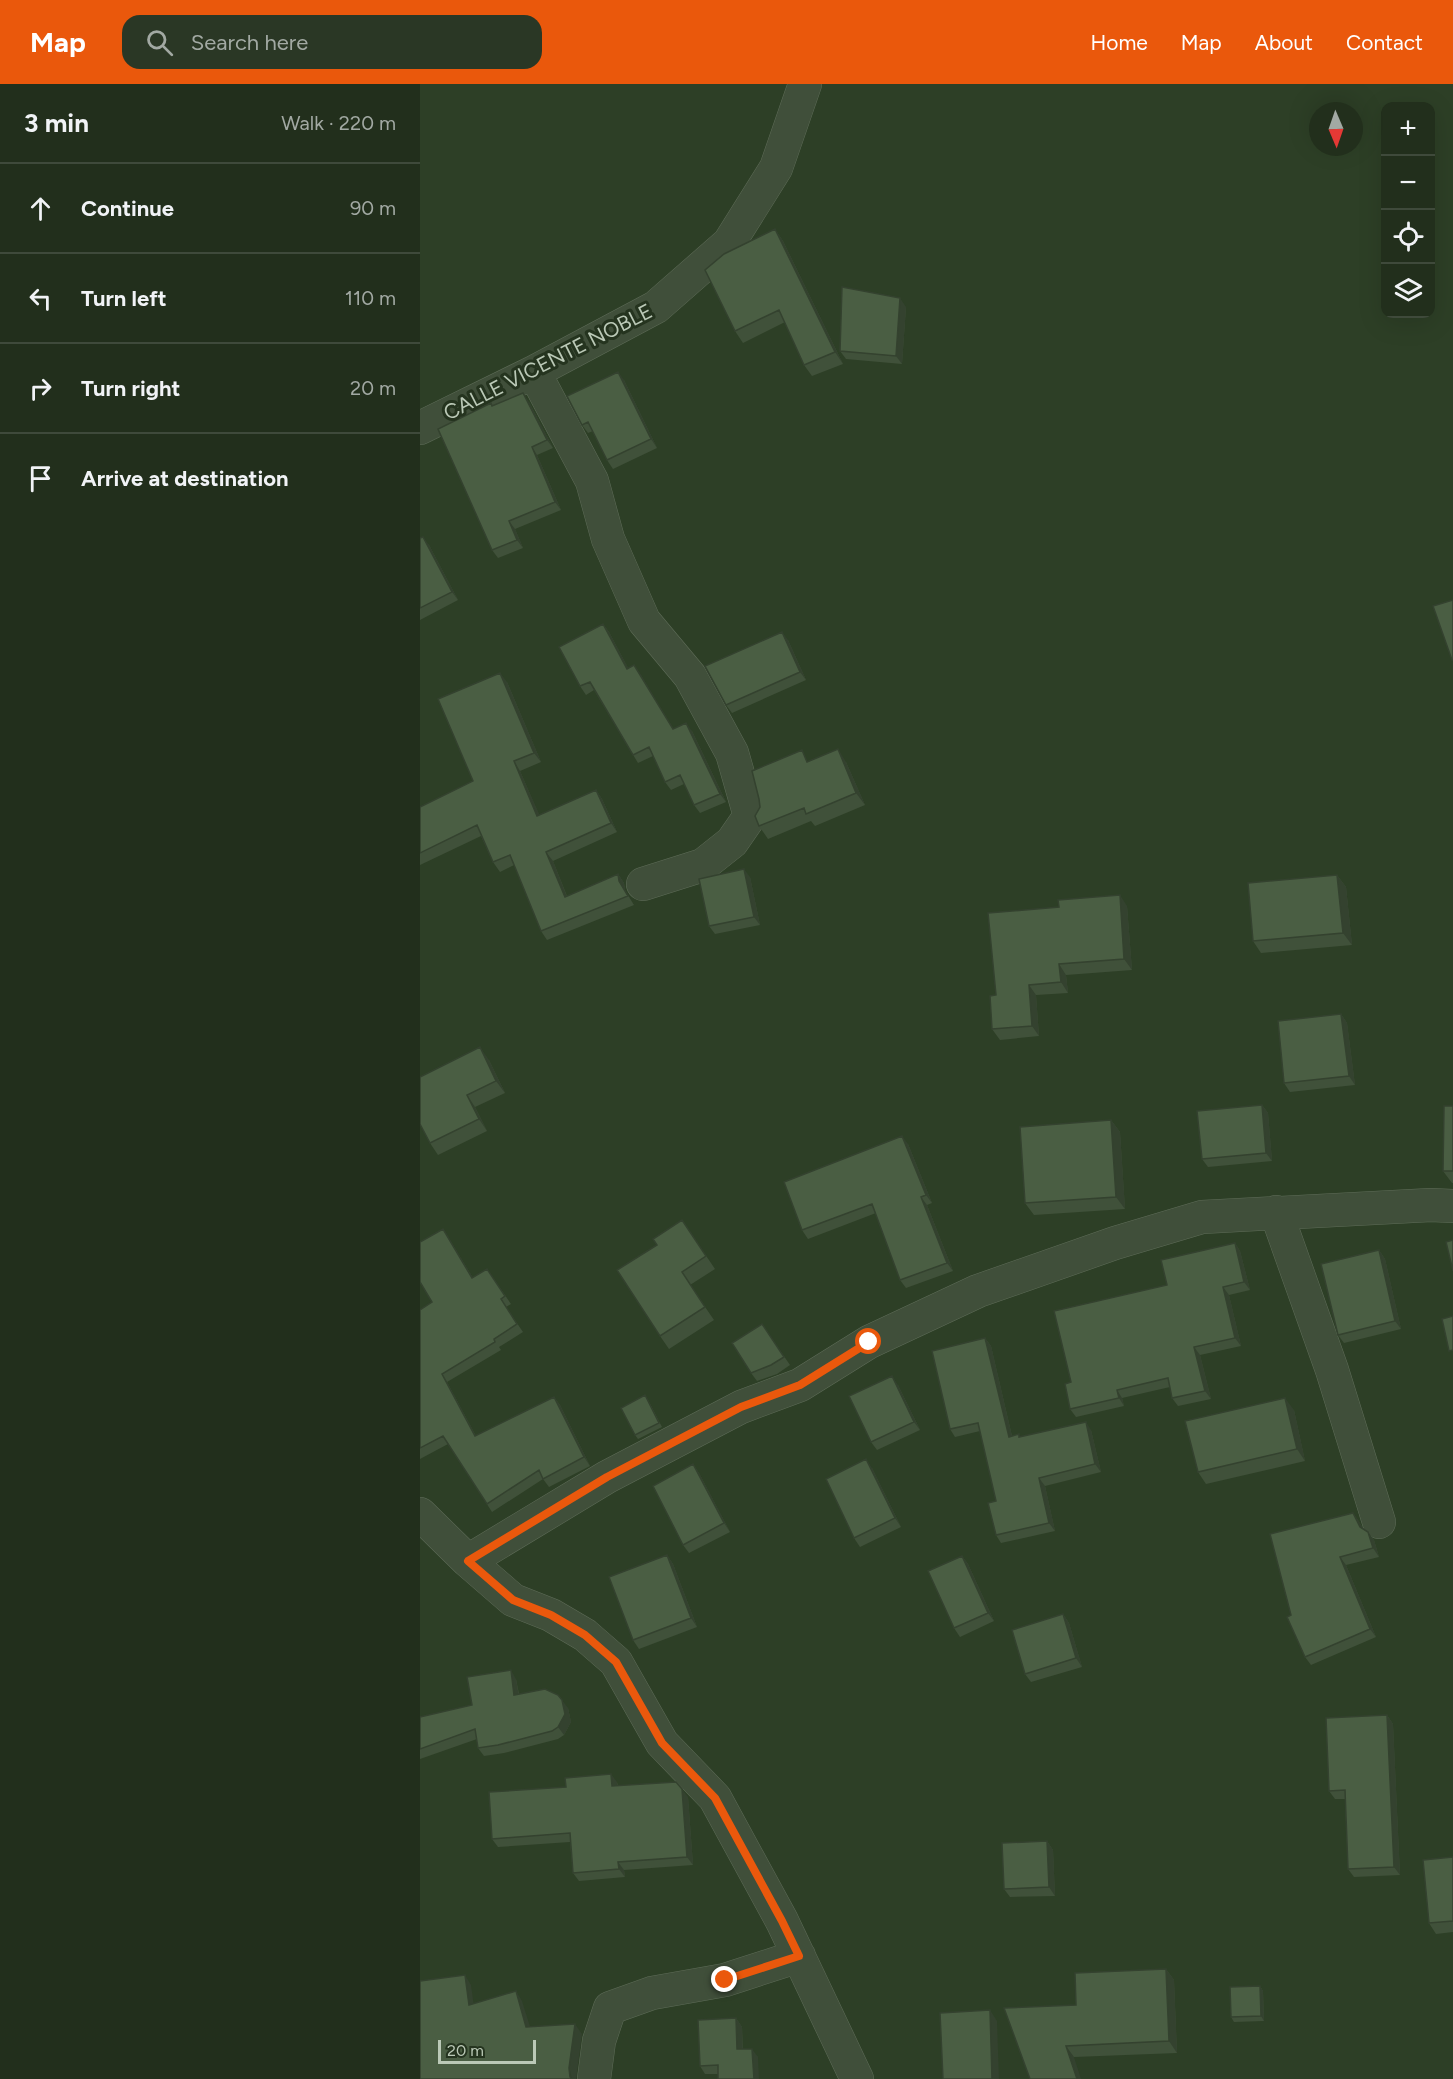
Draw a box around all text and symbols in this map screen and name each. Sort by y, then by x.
search box [122,15,542,69]
text: Map [30,25,86,59]
icon: search [143,26,176,59]
text: Search here [191,29,308,56]
text: Home [1091,30,1148,55]
text: Map [1181,30,1222,55]
text: About [1255,30,1313,55]
text: Contact [1346,30,1423,55]
north arrow [1309,102,1363,156]
map controls [1381,102,1435,318]
button: + [1381,102,1435,156]
text: 3 min [24,107,89,139]
text: Walk · 220 m [281,111,396,135]
button: − [1381,156,1435,210]
icon: ahead [24,192,57,225]
text: Continue [81,195,174,222]
text: 90 m [350,196,396,220]
button: locate [1381,210,1435,264]
button: layers [1381,264,1435,318]
icon: left [24,282,57,315]
text: Turn left [81,285,167,312]
text: 110 m [345,286,396,310]
street label: CALLE VICENTE NOBLE [439,298,656,425]
icon: right [24,372,57,405]
text: Turn right [81,375,180,402]
text: 20 m [350,376,396,400]
icon: arrive [24,462,57,495]
text: Arrive at destination [81,465,289,492]
route start [855,1328,881,1354]
route end [711,1966,737,1992]
scale bar [438,2037,536,2064]
text: 20 m [447,2041,484,2060]

